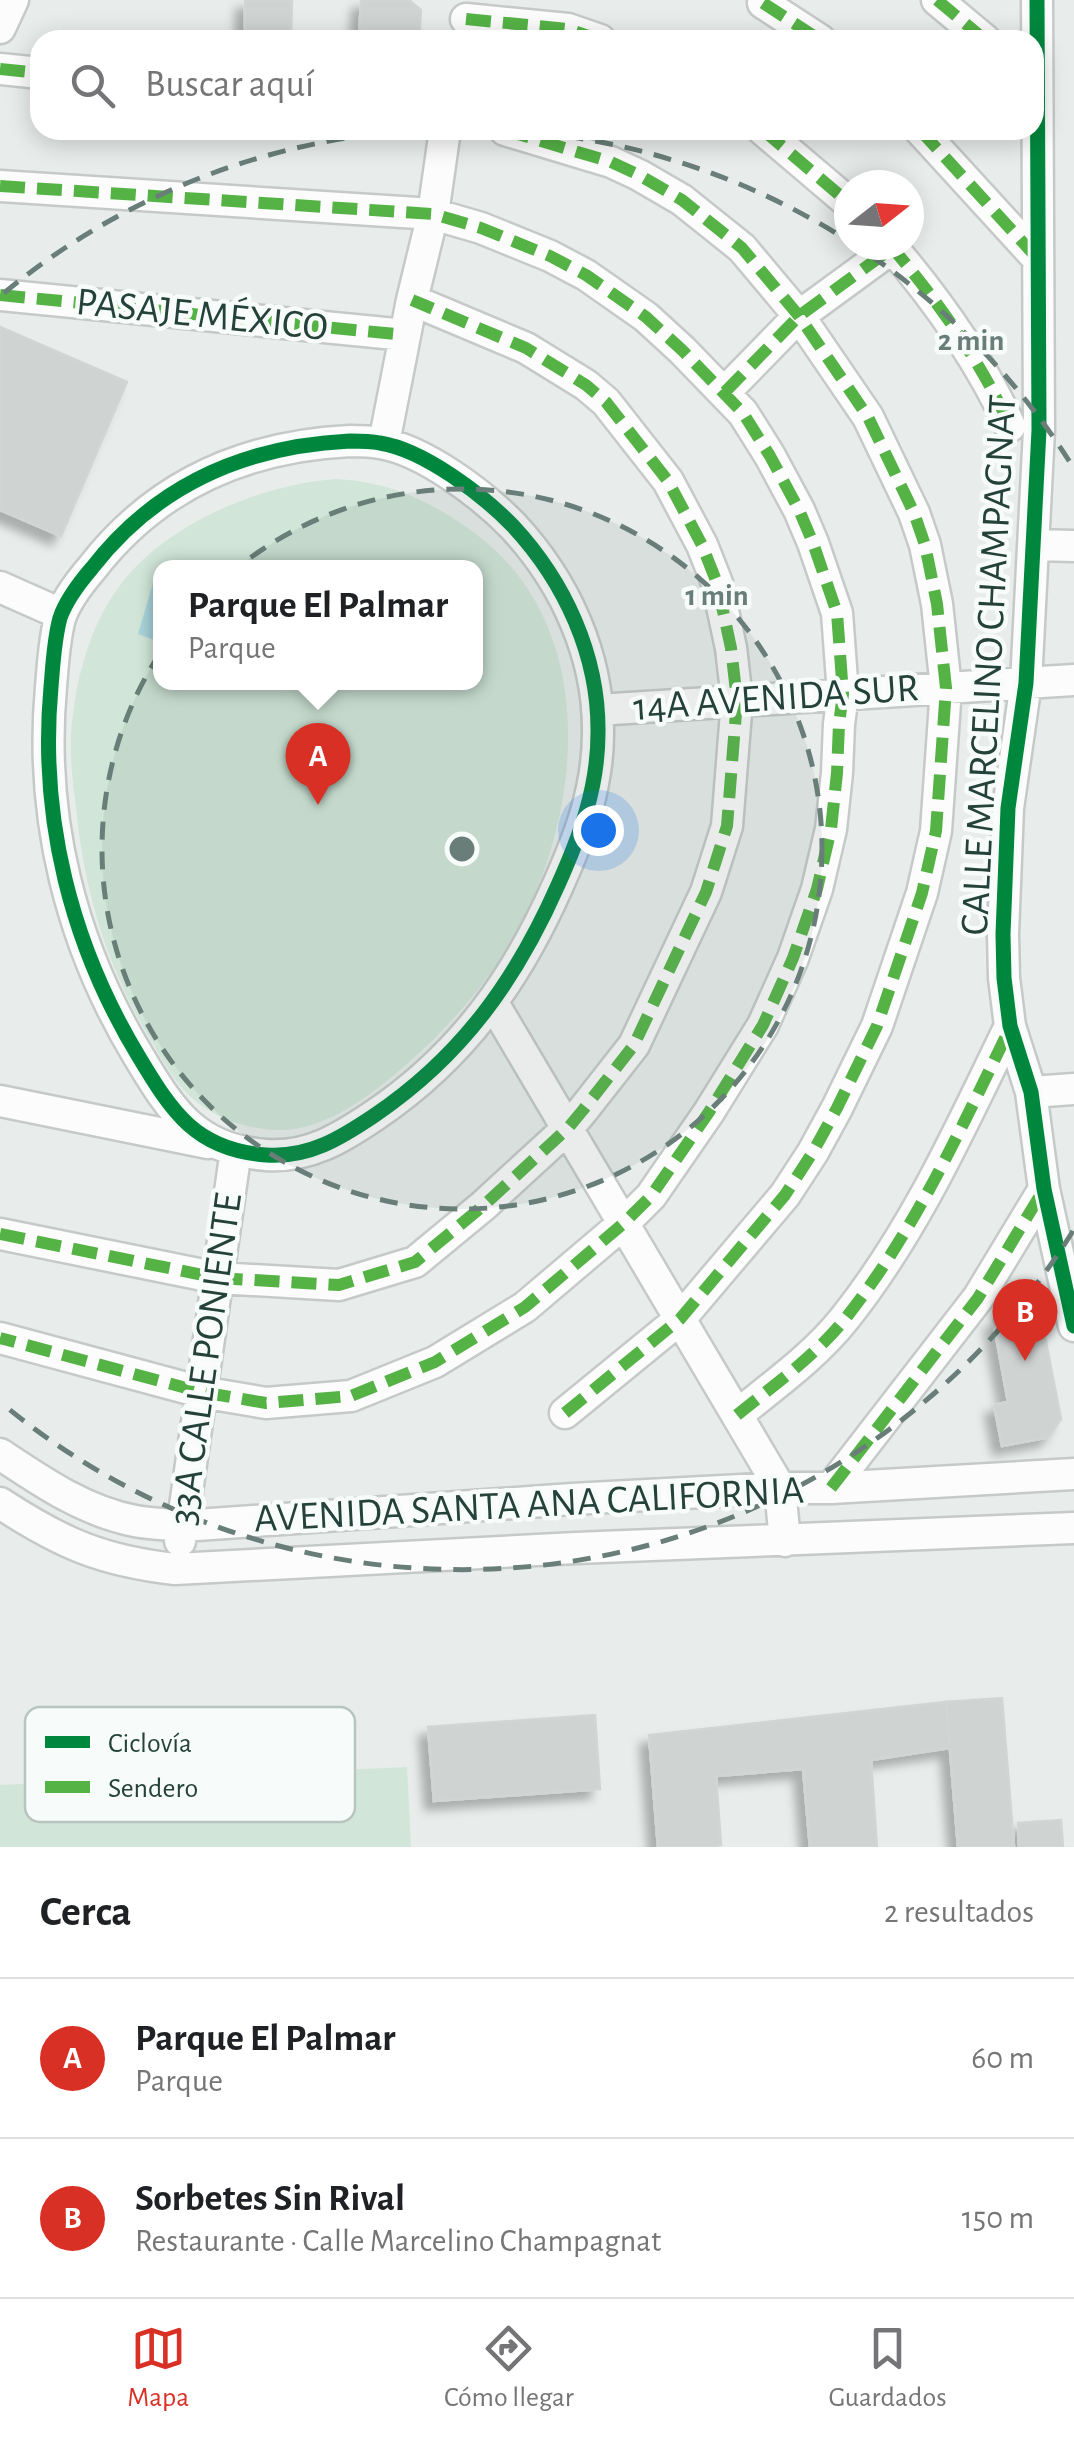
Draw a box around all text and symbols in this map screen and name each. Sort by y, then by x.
search box [30,30,1044,140]
icon: search [65,58,120,113]
text: Buscar aquí [145,66,314,104]
north arrow [834,170,924,260]
street label: PASAJE MÉXICO [74,278,330,348]
text: 2 min [938,326,1004,356]
street label: CALLE MARCELINO CHAMPAGNAT [955,393,1023,937]
popup [153,560,483,690]
text: 1 min [685,581,749,611]
text: Parque El Palmar [188,587,448,625]
text: Parque [188,632,276,664]
street label: 14A AVENIDA SUR [632,668,920,728]
pin: A [286,722,350,805]
your location [573,805,624,856]
centre of rings [444,831,480,867]
street label: 33A CALLE PONIENTE [163,1190,249,1528]
pin: B [992,1278,1058,1361]
street label: AVENIDA SANTA ANA CALIFORNIA [253,1471,805,1539]
legend [25,1707,355,1822]
text: Ciclovía [108,1730,192,1758]
text: Sendero [108,1775,198,1803]
text: Cerca [40,1891,131,1933]
text: 2 resultados [884,1896,1034,1928]
text: Parque El Palmar [135,2020,395,2058]
text: A [63,2042,82,2074]
text: 60 m [971,2042,1034,2074]
text: Parque [135,2065,223,2097]
text: Sorbetes Sin Rival [135,2180,405,2218]
text: B [63,2202,82,2234]
text: 150 m [962,2202,1034,2234]
text: Restaurante · Calle Marcelino Champagnat [135,2225,661,2257]
tab: Mapa [127,2321,189,2415]
tab: Cómo llegar [444,2321,574,2415]
tab: Guardados [828,2321,947,2415]

